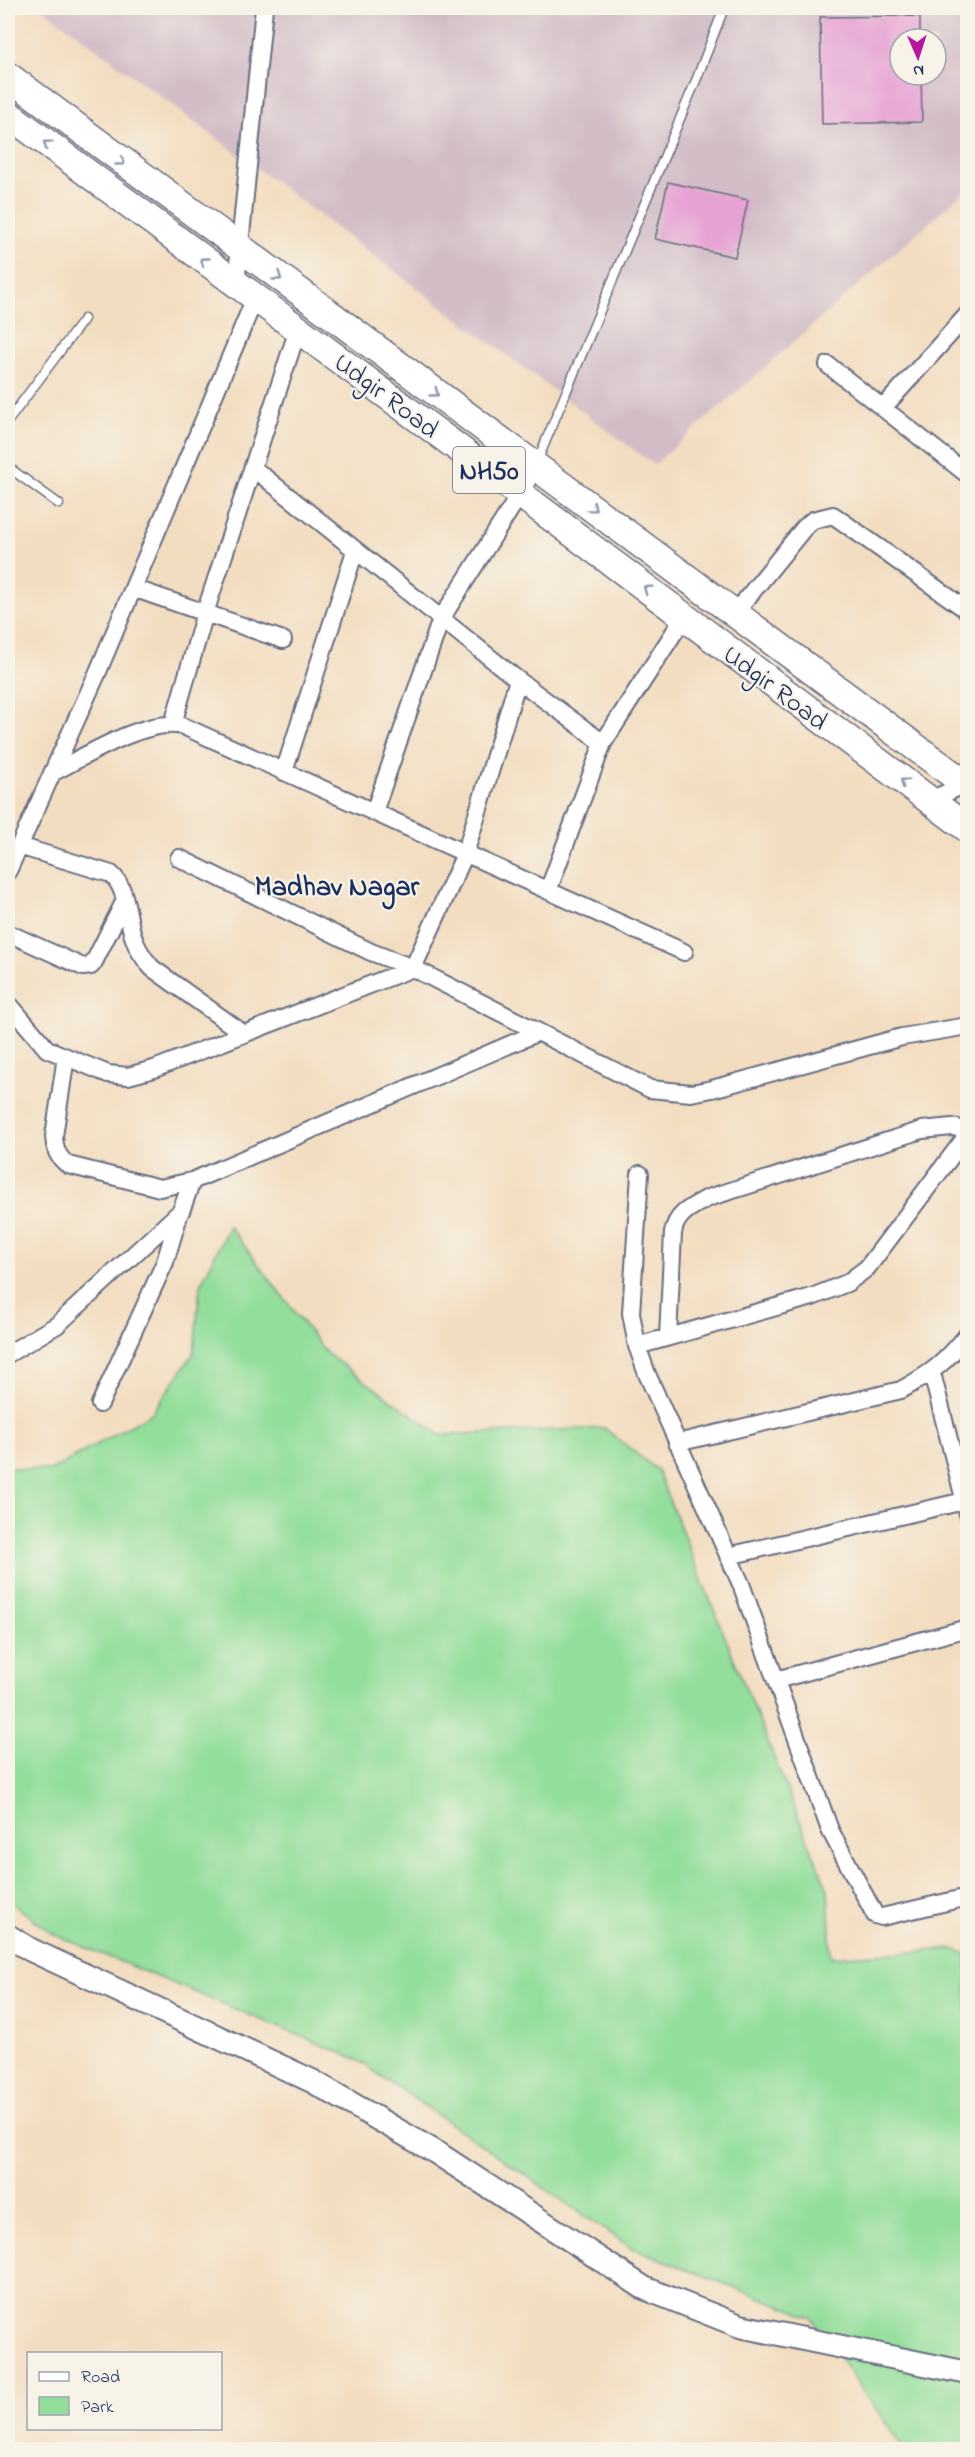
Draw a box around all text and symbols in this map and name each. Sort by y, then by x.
north arrow [888,27,948,87]
text: N [912,58,925,82]
one-way arrow [43,141,54,152]
one-way arrow [115,154,126,165]
one-way arrow [199,257,210,268]
one-way arrow [272,270,283,281]
street label: Udgir Road [325,344,446,450]
one-way arrow [429,386,440,397]
road number: NH50 [453,447,525,493]
one-way arrow [586,501,597,512]
one-way arrow [643,586,654,597]
street label: Udgir Road [714,636,835,742]
one-way arrow [899,778,910,789]
district label: Madhav Nagar [255,868,421,910]
legend [27,2352,222,2430]
text: Road [81,2365,120,2391]
text: Park [81,2395,114,2421]

